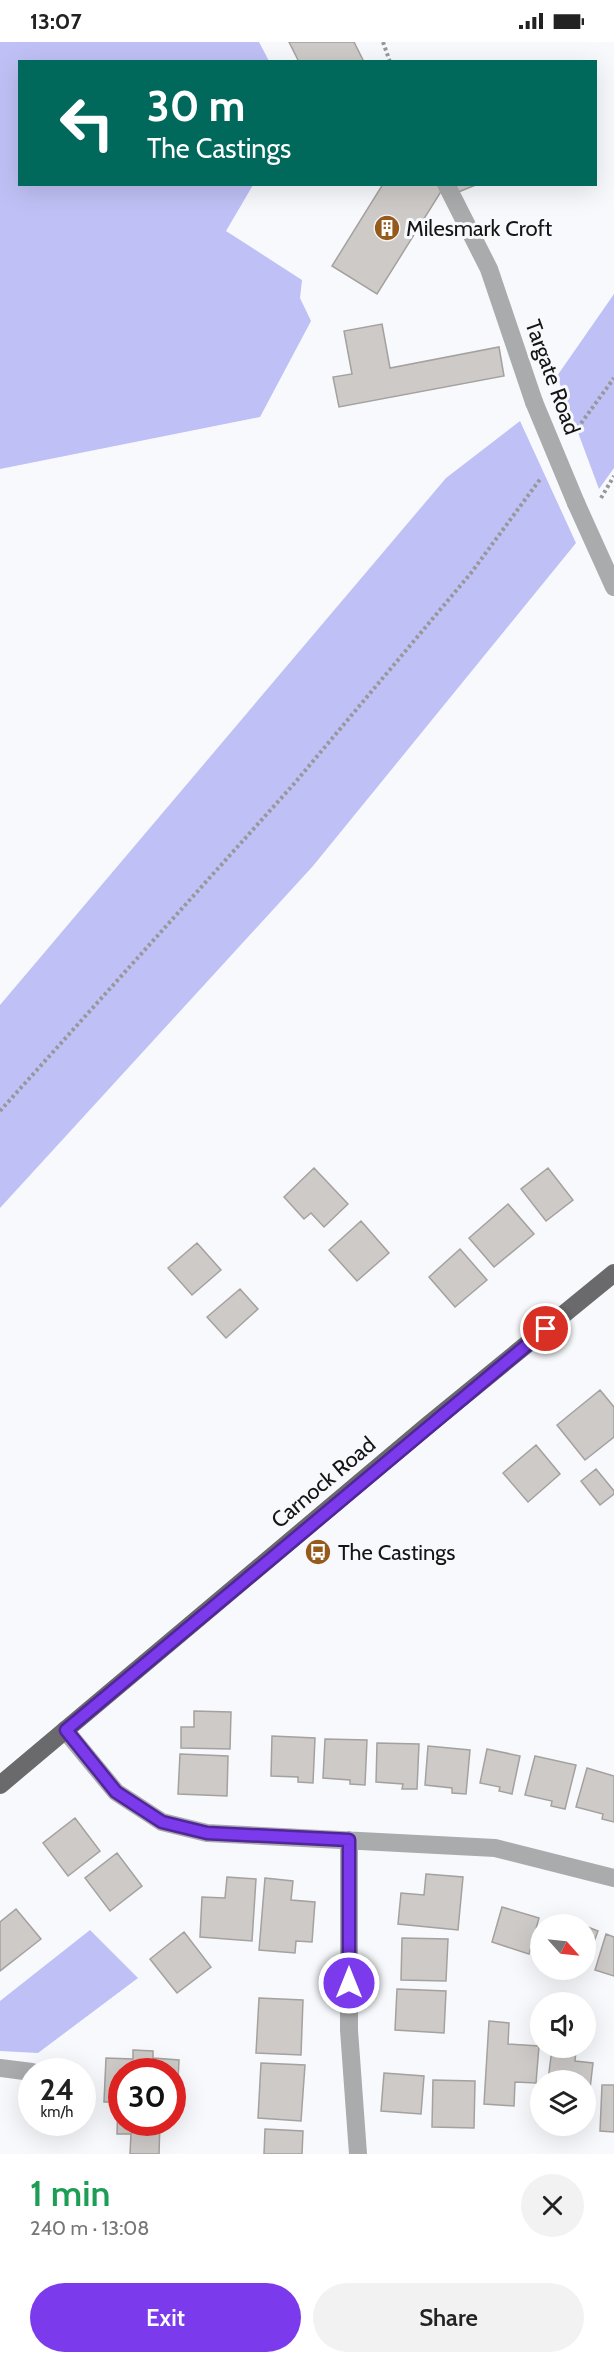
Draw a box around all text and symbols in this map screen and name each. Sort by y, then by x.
text: 13:07 [30,8,82,35]
text: 30 m [147,80,245,132]
icon: left [48,84,126,162]
text: The Castings [147,132,291,165]
building icon: Milesmark Croft [372,213,402,243]
place label: Milesmark Croft [406,215,553,242]
street label: Targate Road [519,316,586,438]
pin [520,1303,571,1354]
icon: arrive [529,1312,562,1345]
street label: Carnock Road [266,1431,381,1534]
bus stop icon: The Castings [303,1537,333,1567]
place label: The Castings [338,1539,455,1566]
north arrow [530,1914,596,1980]
map controls [530,1914,596,2136]
position arrow [317,1951,381,2015]
button: sound [530,1992,596,2058]
speed limit sign: 30 [108,2058,186,2136]
button: layers [530,2070,596,2136]
text: 24 [40,2071,74,2108]
text: km/h [41,2103,73,2121]
text: 1 min [30,2171,110,2215]
button: close [521,2174,584,2237]
text: 240 m · 13:08 [30,2216,149,2240]
button: Exit [30,2283,301,2352]
button: Share [313,2283,584,2352]

